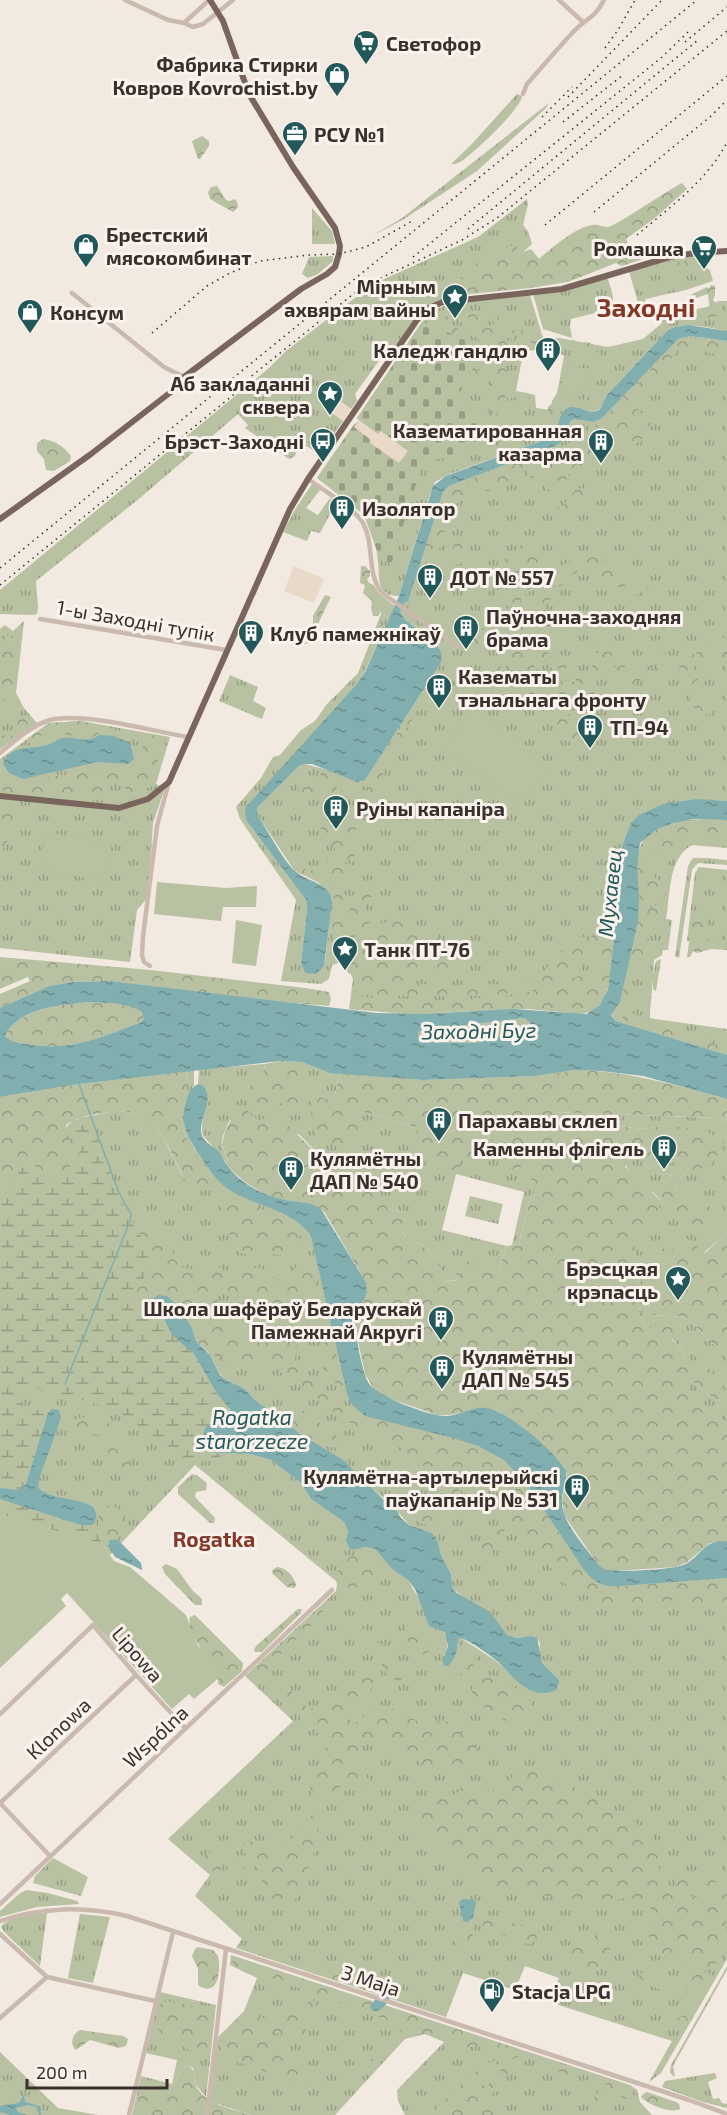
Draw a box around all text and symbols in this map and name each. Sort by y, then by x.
supermarket icon: Светофор [351,28,381,66]
place label: Светофор [386,31,481,55]
place label: Фабрика Стирки Ковров Kovrochist.by [112,52,319,100]
shop icon: Фабрика Стирки Ковров Kovrochist.by [322,60,352,98]
office icon: РСУ №1 [280,119,310,157]
place label: РСУ №1 [314,122,385,146]
place label: Брестский мясокомбинат [106,222,252,269]
shop icon: Брестский мясокомбинат [71,231,101,269]
supermarket icon: Ромашка [689,233,719,271]
place label: Ромашка [593,236,684,260]
place label: Мірным ахвярам вайны [284,274,436,321]
place icon: Мірным ахвярам вайны [440,282,470,320]
district label: Заходні [597,291,695,322]
shop icon: Консум [15,297,45,335]
place label: Консум [50,300,124,324]
building icon: Каледж гандлю [533,335,563,373]
place label: Каледж гандлю [373,338,528,362]
place label: Аб закладанні сквера [170,371,310,418]
place icon: Аб закладанні сквера [315,379,345,417]
place label: Казематированная казарма [393,418,582,465]
bus stop icon: Брэст-Заходні [308,426,338,464]
building icon: Казематированная казарма [586,427,616,465]
place label: Брэст-Заходні [165,429,304,453]
building icon: Изолятор [327,493,357,531]
place label: Изолятор [362,496,455,520]
building icon: ДОТ № 557 [415,562,445,600]
place label: ДОТ № 557 [450,565,554,589]
street label: 1-ы Заходні тупік [55,594,217,647]
place label: Паўночна-заходняя брама [486,604,681,651]
building icon: Паўночна-заходняя брама [451,613,481,651]
building icon: Клуб памежнікаў [236,618,266,656]
place label: Клуб памежнікаў [270,621,441,645]
place label: Казематы тэнальнага фронту [458,664,647,711]
building icon: Казематы тэнальнага фронту [424,672,454,710]
building icon: ТП-94 [575,712,605,750]
place label: ТП-94 [610,715,669,739]
building icon: Руіны капаніра [321,793,351,831]
place label: Руіны капаніра [356,796,505,820]
water label: Мухавец [592,848,626,938]
place icon: Танк ПТ-76 [330,934,360,972]
place label: Танк ПТ-76 [364,937,470,961]
water label: Заходні Буг [420,1016,537,1044]
building icon: Парахавы склеп [424,1105,454,1143]
place label: Парахавы склеп [458,1108,618,1132]
building icon: Каменны флігель [649,1133,679,1171]
place label: Каменны флігель [473,1136,644,1160]
place label: Кулямётны ДАП № 540 [310,1146,421,1193]
building icon: Кулямётны ДАП № 540 [276,1154,306,1192]
place label: Брэсцкая крэпасць [566,1256,658,1303]
place icon: Брэсцкая крэпасць [663,1264,693,1302]
place label: Школа шафёраў Беларускай Памежнай Акругі [143,1296,422,1343]
building icon: Школа шафёраў Беларускай Памежнай Акругі [426,1304,456,1342]
place label: Кулямётны ДАП № 545 [462,1344,573,1391]
building icon: Кулямётны ДАП № 545 [427,1353,457,1391]
water label: Rogatka starorzecze [196,1404,308,1453]
place label: Кулямётна-артылерыйскі паўкапанір № 531 [303,1464,558,1511]
building icon: Кулямётна-артылерыйскі паўкапанір № 531 [562,1472,592,1510]
district label: Rogatka [173,1526,255,1551]
street label: Lipowa [107,1621,169,1687]
street label: Klonowa [21,1692,95,1764]
street label: Wspólna [117,1700,193,1772]
street label: 3 Maja [339,1959,403,2001]
fuel station icon: Stacja LPG [477,1976,507,2014]
place label: Stacja LPG [512,1979,611,2003]
scale bar [27,2052,166,2090]
text: 200 m [36,2061,88,2083]

